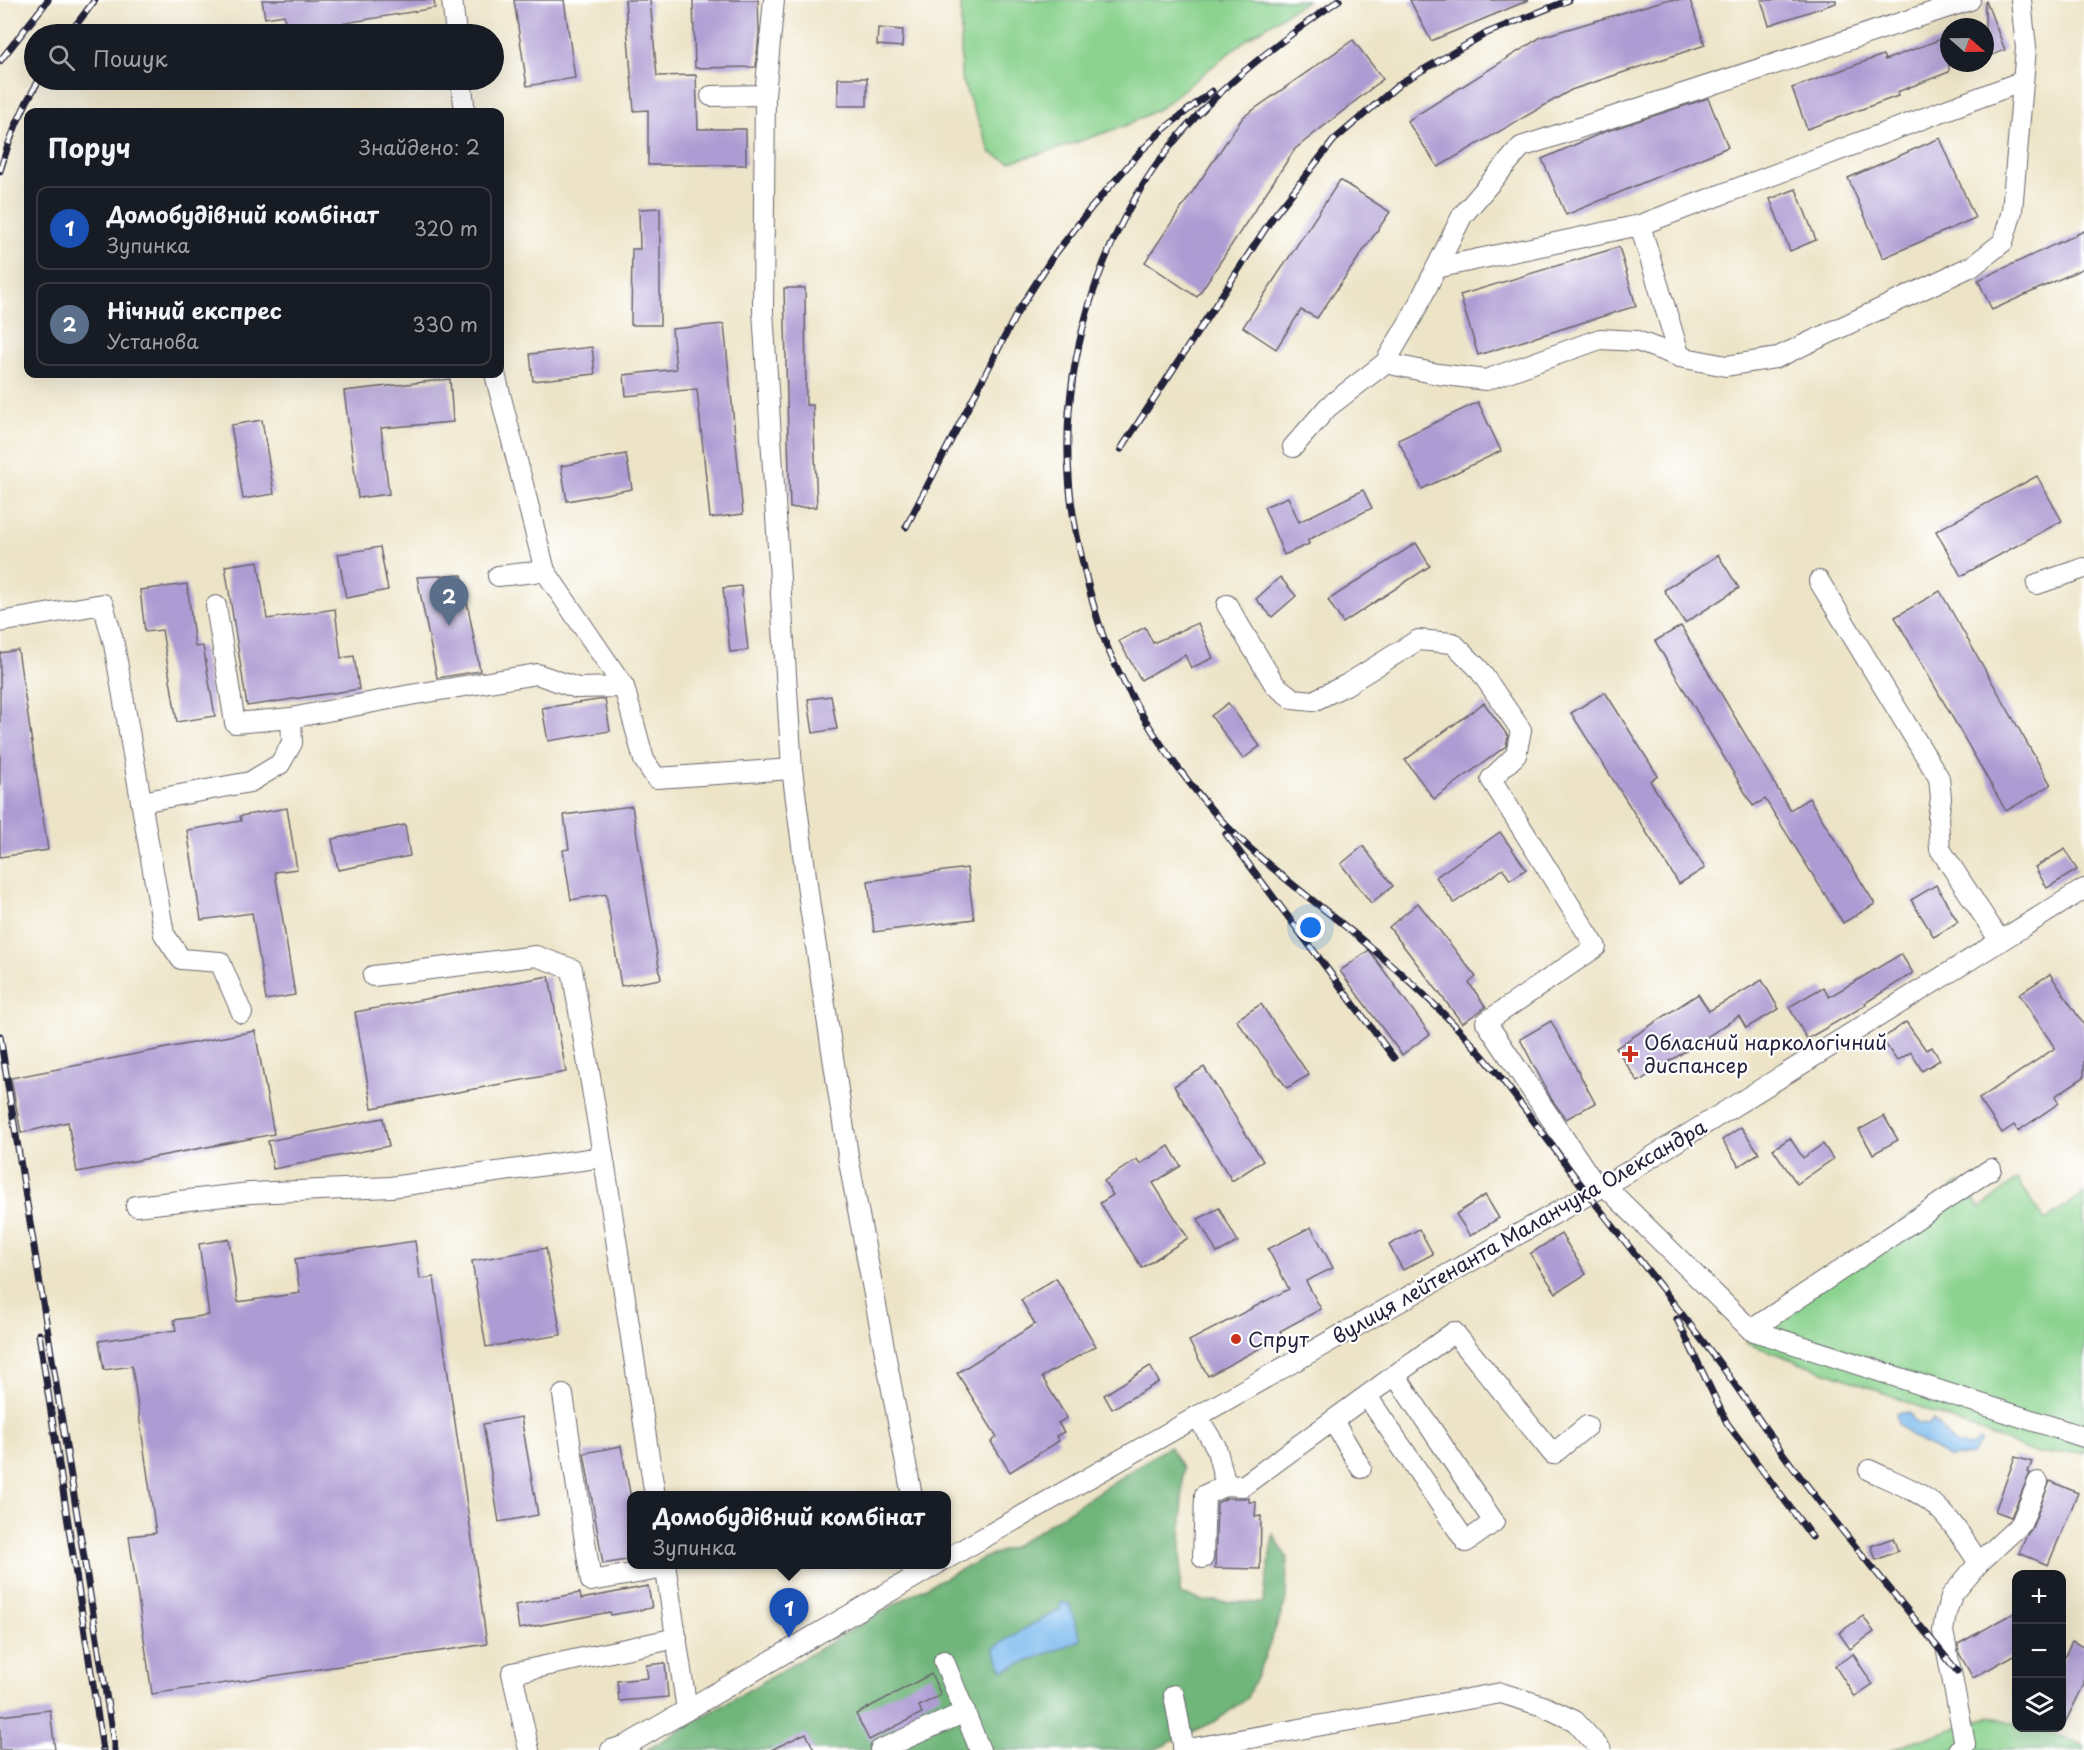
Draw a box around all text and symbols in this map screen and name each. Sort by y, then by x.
north arrow [1940,18,1994,72]
search box [24,24,504,90]
icon: search [45,41,78,74]
text: Пошук [93,41,168,74]
text: Поруч [48,128,131,167]
text: Знайдено: 2 [359,132,480,162]
text: Домобудівний комбінат [107,197,379,230]
text: 1 [65,213,74,243]
text: 320 m [414,213,478,243]
text: Зупинка [107,230,190,260]
text: Нічний експрес [107,293,282,326]
text: 2 [62,309,77,339]
text: 330 m [412,309,478,339]
text: Установа [107,326,199,356]
pin: 2 [430,576,468,626]
your location [1296,913,1325,942]
place label: Обласний наркологічний диспансер [1644,1027,1887,1080]
marker: Обласний наркологічний диспансер [1621,1045,1639,1063]
street label: вулиця лейтенанта Маланчука Олександра [1326,1111,1712,1351]
place label: Спрут [1248,1324,1309,1354]
marker: Спрут [1229,1332,1243,1346]
popup [627,1491,951,1569]
text: Домобудівний комбінат [653,1499,925,1532]
text: Зупинка [653,1532,736,1562]
map controls [2012,1570,2066,1732]
button: + [2012,1570,2066,1624]
pin: 1 [770,1588,808,1638]
button: − [2012,1624,2066,1678]
button: layers [2012,1678,2066,1732]

